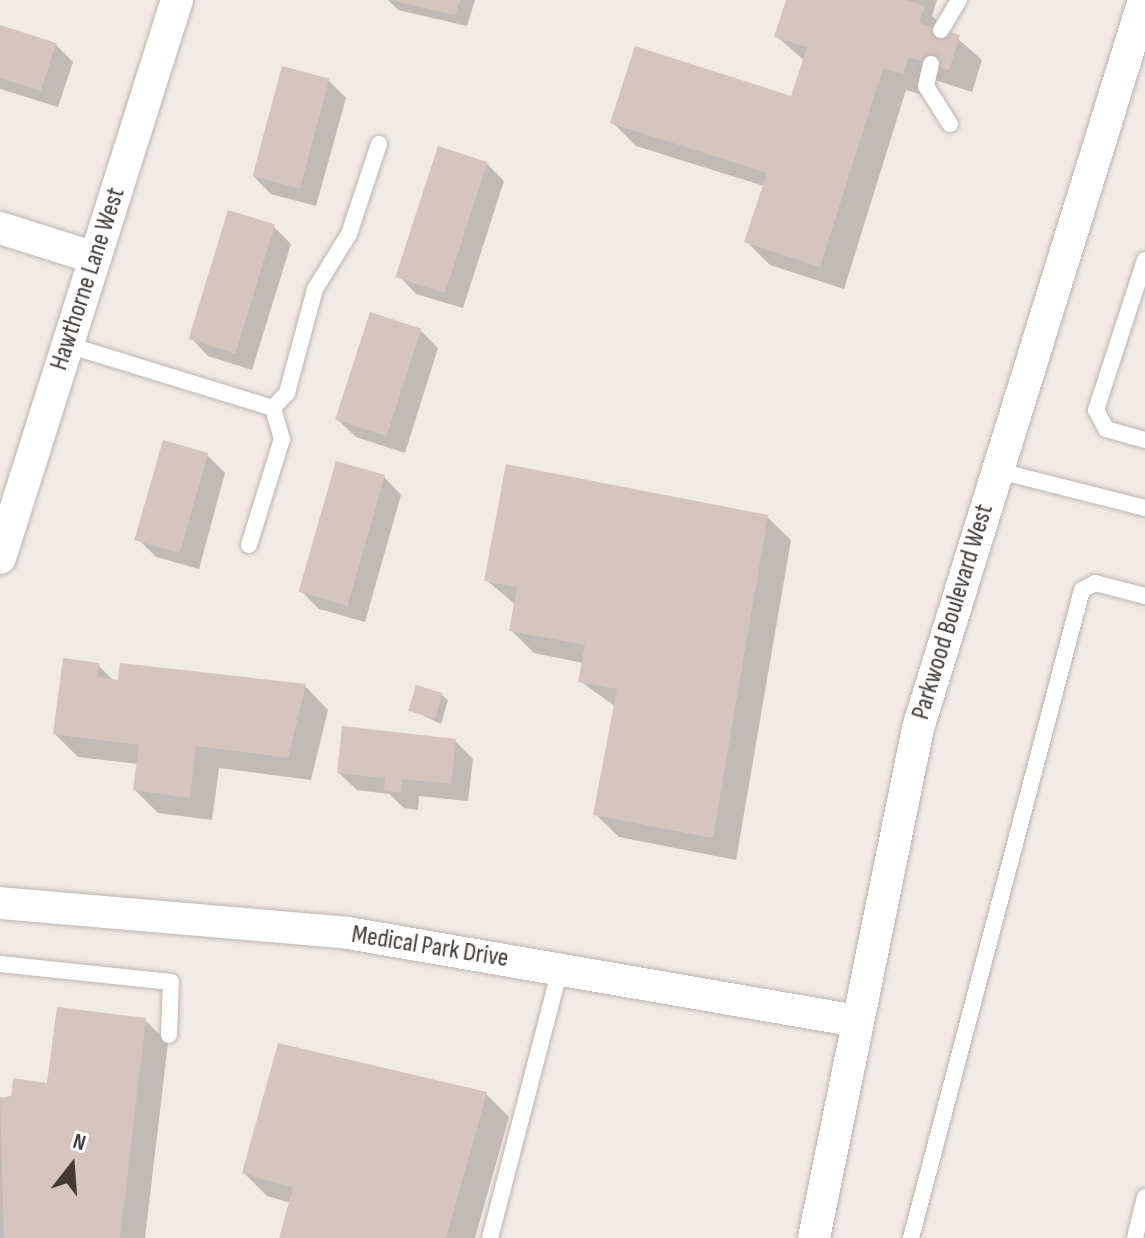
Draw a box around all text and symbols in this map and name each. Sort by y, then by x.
street label: Hawthorne Lane West [44,184,132,374]
street label: Parkwood Boulevard West [905,501,1001,723]
street label: Medical Park Drive [349,919,511,975]
north arrow [32,1126,112,1206]
text: N [70,1128,89,1157]

